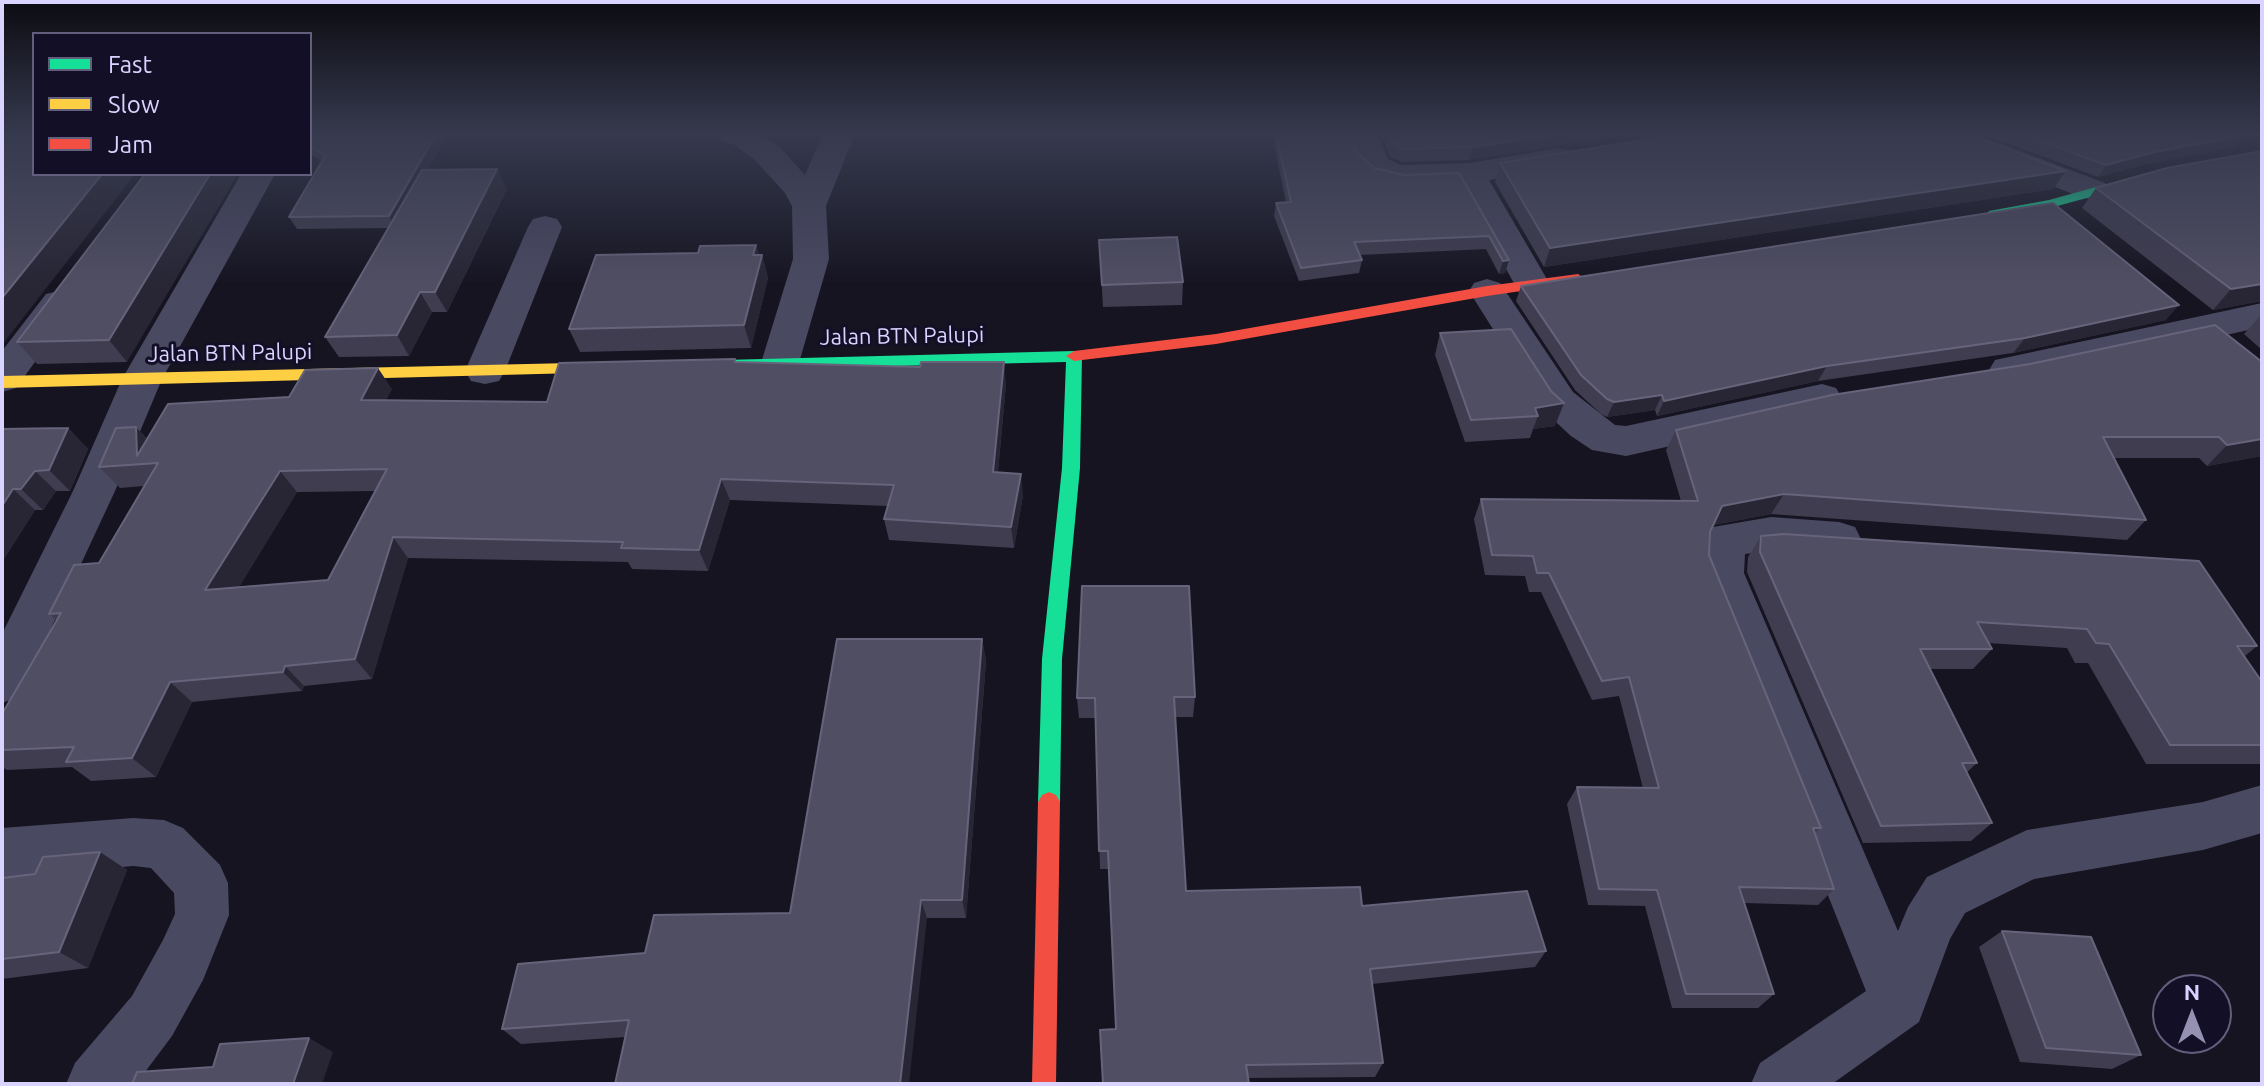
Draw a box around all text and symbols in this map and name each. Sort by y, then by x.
legend [32,32,312,176]
text: Fast [108,51,152,78]
text: Slow [108,91,160,118]
text: Jam [108,131,153,158]
street label: Jalan BTN Palupi [820,321,984,351]
street label: Jalan BTN Palupi [148,338,312,368]
north arrow [2152,974,2232,1054]
text: N [2184,979,2200,1004]

